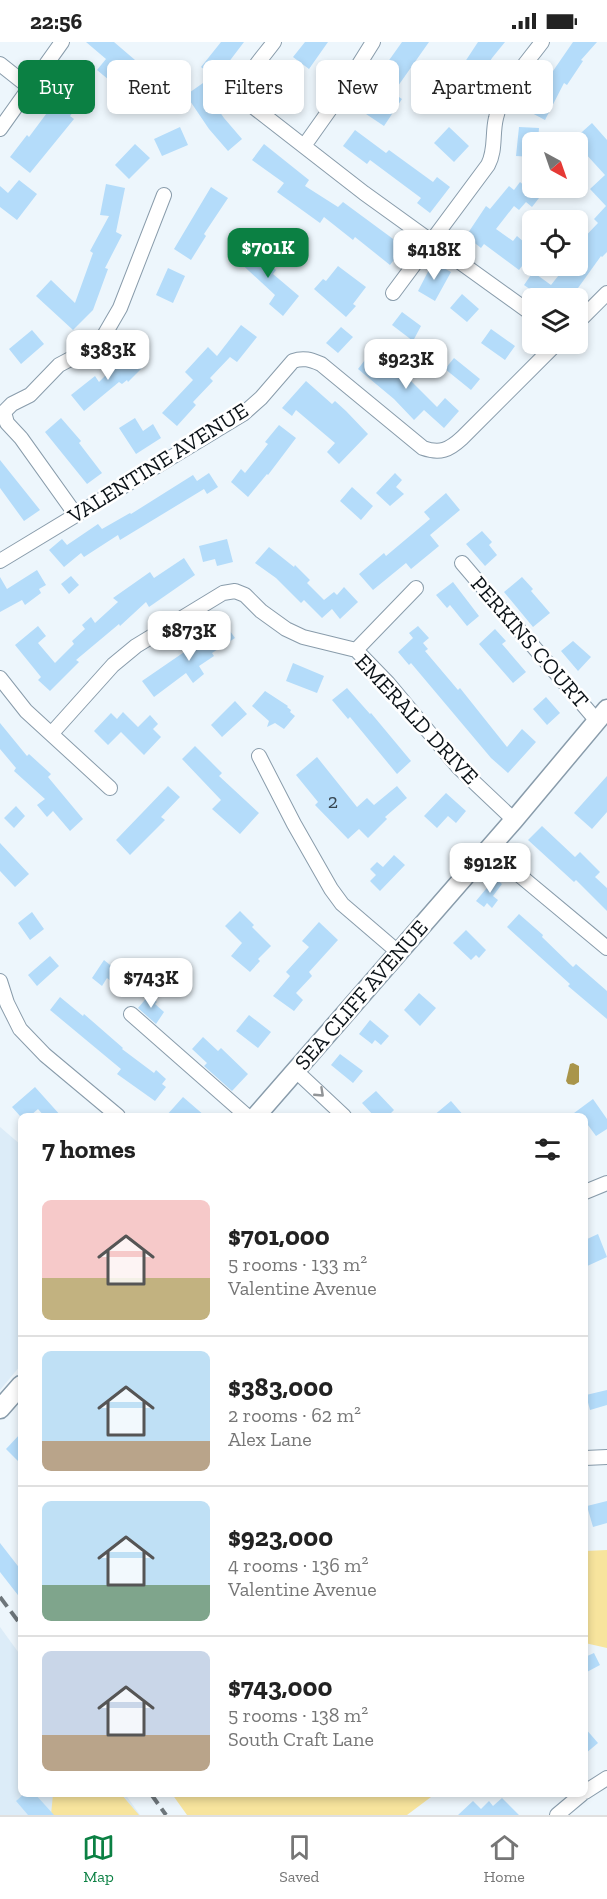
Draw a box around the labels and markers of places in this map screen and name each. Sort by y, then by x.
pin: $701K [226,228,310,279]
pin: $418K [392,230,476,281]
pin: $383K [66,330,150,381]
pin: $923K [364,339,448,390]
pin: $873K [147,611,231,662]
pin: $912K [448,843,532,894]
pin: $743K [109,958,193,1009]

